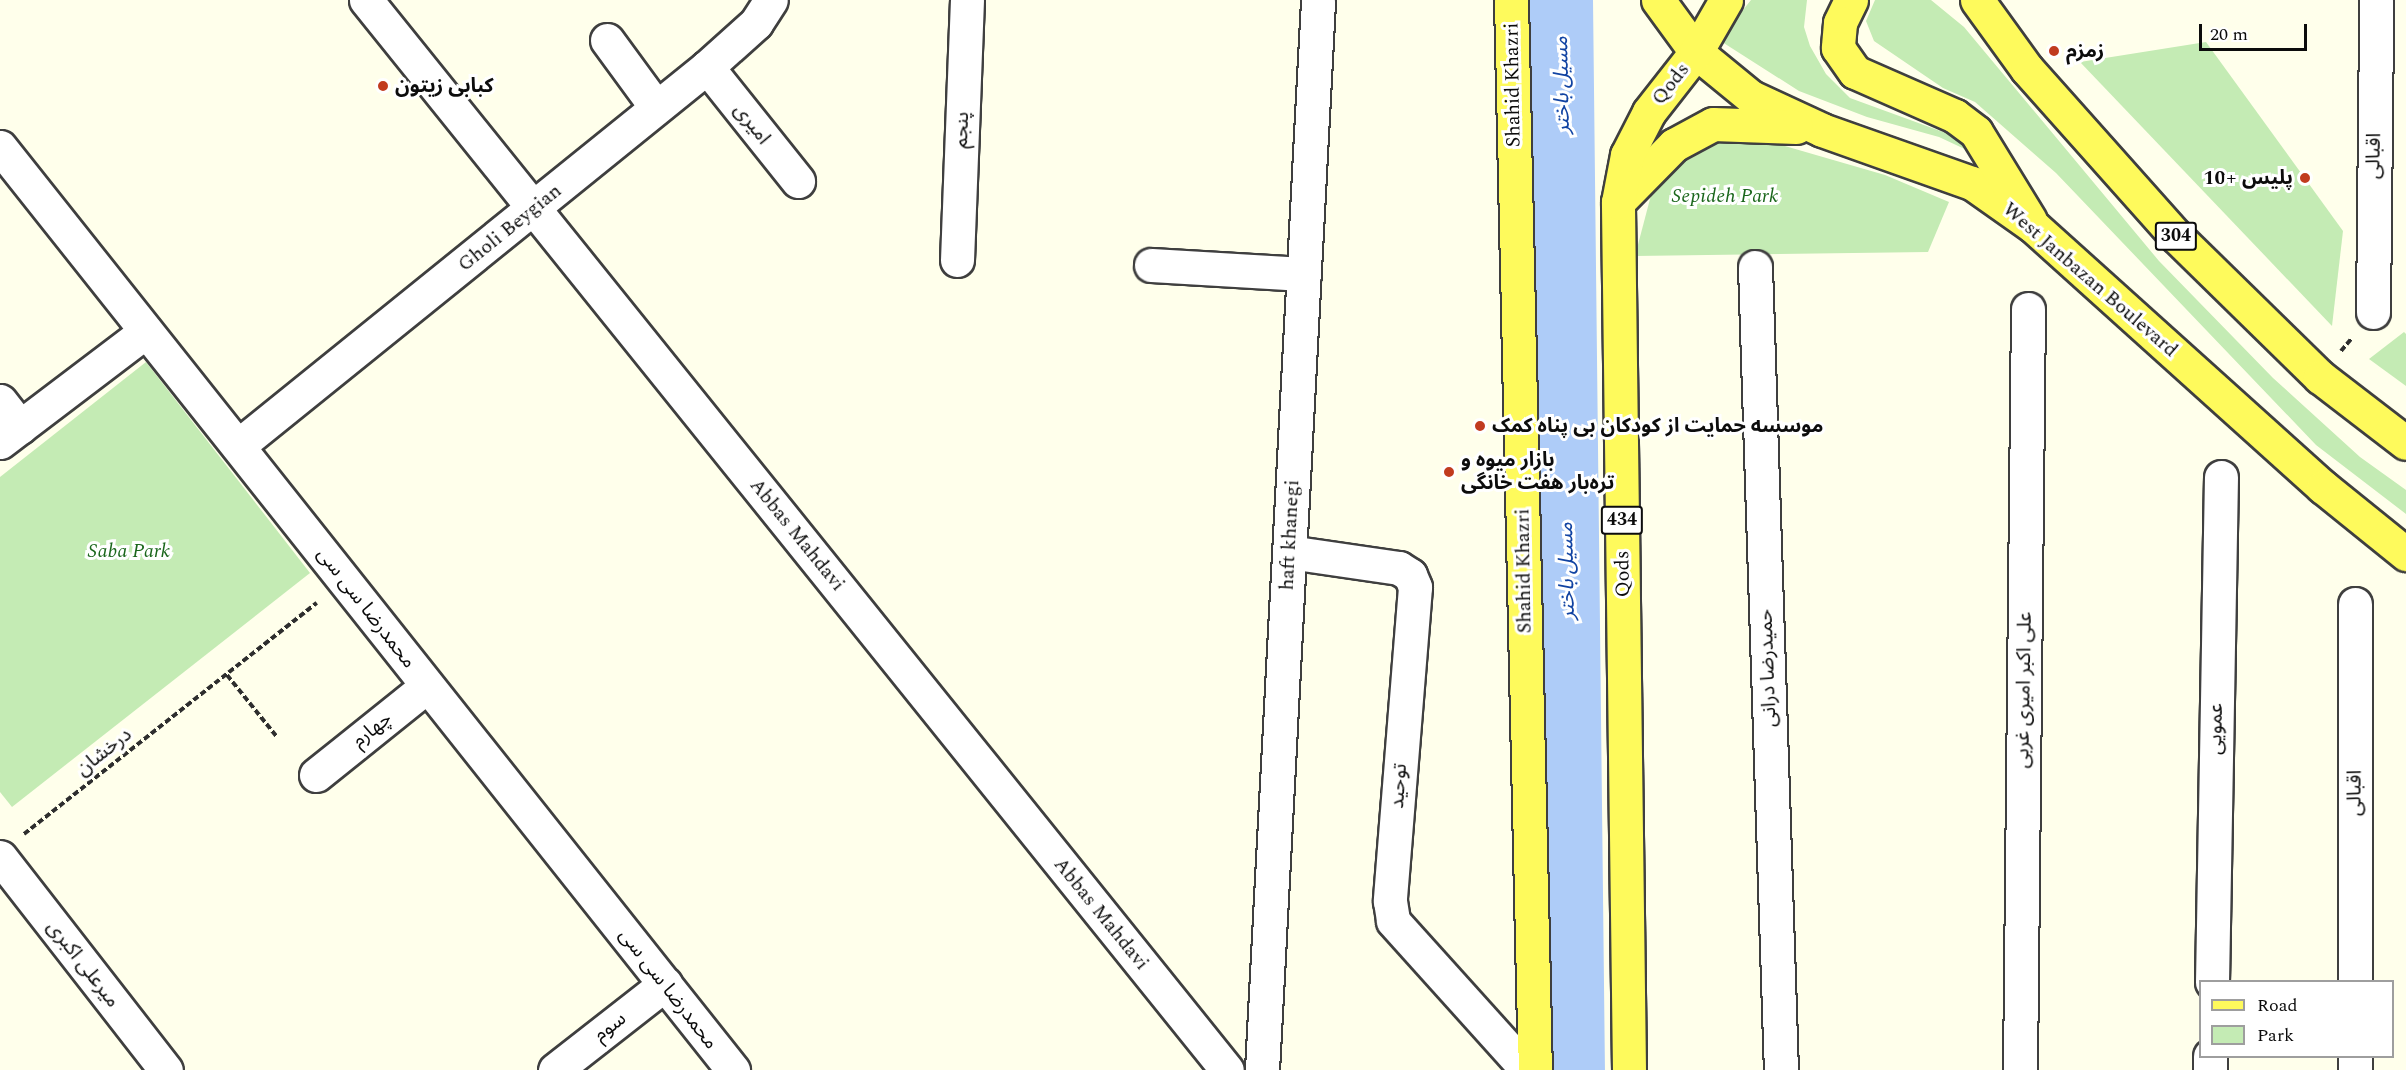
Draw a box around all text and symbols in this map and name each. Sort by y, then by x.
scale bar [2202,12,2310,50]
text: 20 m [2210,21,2248,48]
street label: Shahid Khazri [1500,22,1526,148]
water label: مسیل باختر [1549,36,1575,134]
place label: زمزم [2066,39,2104,63]
marker: زمزم [2047,44,2061,58]
street label: Qods [1647,58,1695,110]
place label: کبابی زیتون [395,74,494,98]
marker: کبابی زیتون [376,79,390,93]
street label: امیری [728,99,776,149]
street label: پنجم [949,111,975,149]
street label: اقبالی [2362,133,2386,179]
place label: پلیس +10 [2203,166,2293,190]
marker: پلیس +10 [2298,171,2312,185]
street label: Gholi Beygian [453,179,567,277]
park label: Sepideh Park [1672,184,1778,208]
street label: West Janbazan Boulevard [1998,197,2182,363]
road number: 304 [2154,221,2198,251]
place label: موسسه حمایت از کودکان بی پناه کمک [1492,414,1823,438]
marker: موسسه حمایت از کودکان بی پناه کمک [1473,419,1487,433]
place label: بازار میوه و تره‌بار هفت خانگی [1461,448,1614,495]
marker: بازار میوه و تره‌بار هفت خانگی [1442,465,1456,479]
street label: Abbas Mahdavi [744,474,850,596]
street label: haft khanegi [1275,479,1305,591]
road number: 434 [1600,505,1644,535]
street label: Shahid Khazri [1511,508,1537,634]
water label: مسیل باختر [1554,522,1580,620]
park label: Saba Park [88,539,170,563]
street label: محمدرضا سی سی [311,543,421,673]
street label: Qods [1611,550,1635,598]
street label: حمیدرضا درانی [1754,608,1782,728]
street label: علی اکبر امیری غربی [2011,611,2037,769]
street label: عمویی [2204,703,2228,755]
street label: چهارم [347,707,397,753]
street label: درخشان [71,723,137,781]
street label: توحید [1385,763,1413,809]
street label: اقبالی [2343,770,2367,816]
street label: Abbas Mahdavi [1048,853,1154,975]
street label: میرعلی اکبری [41,916,125,1012]
street label: محمدرضا سی سی [613,924,723,1054]
legend [2199,980,2394,1058]
text: Road [2257,992,2298,1019]
street label: سوم [589,1007,631,1047]
text: Park [2257,1022,2294,1049]

